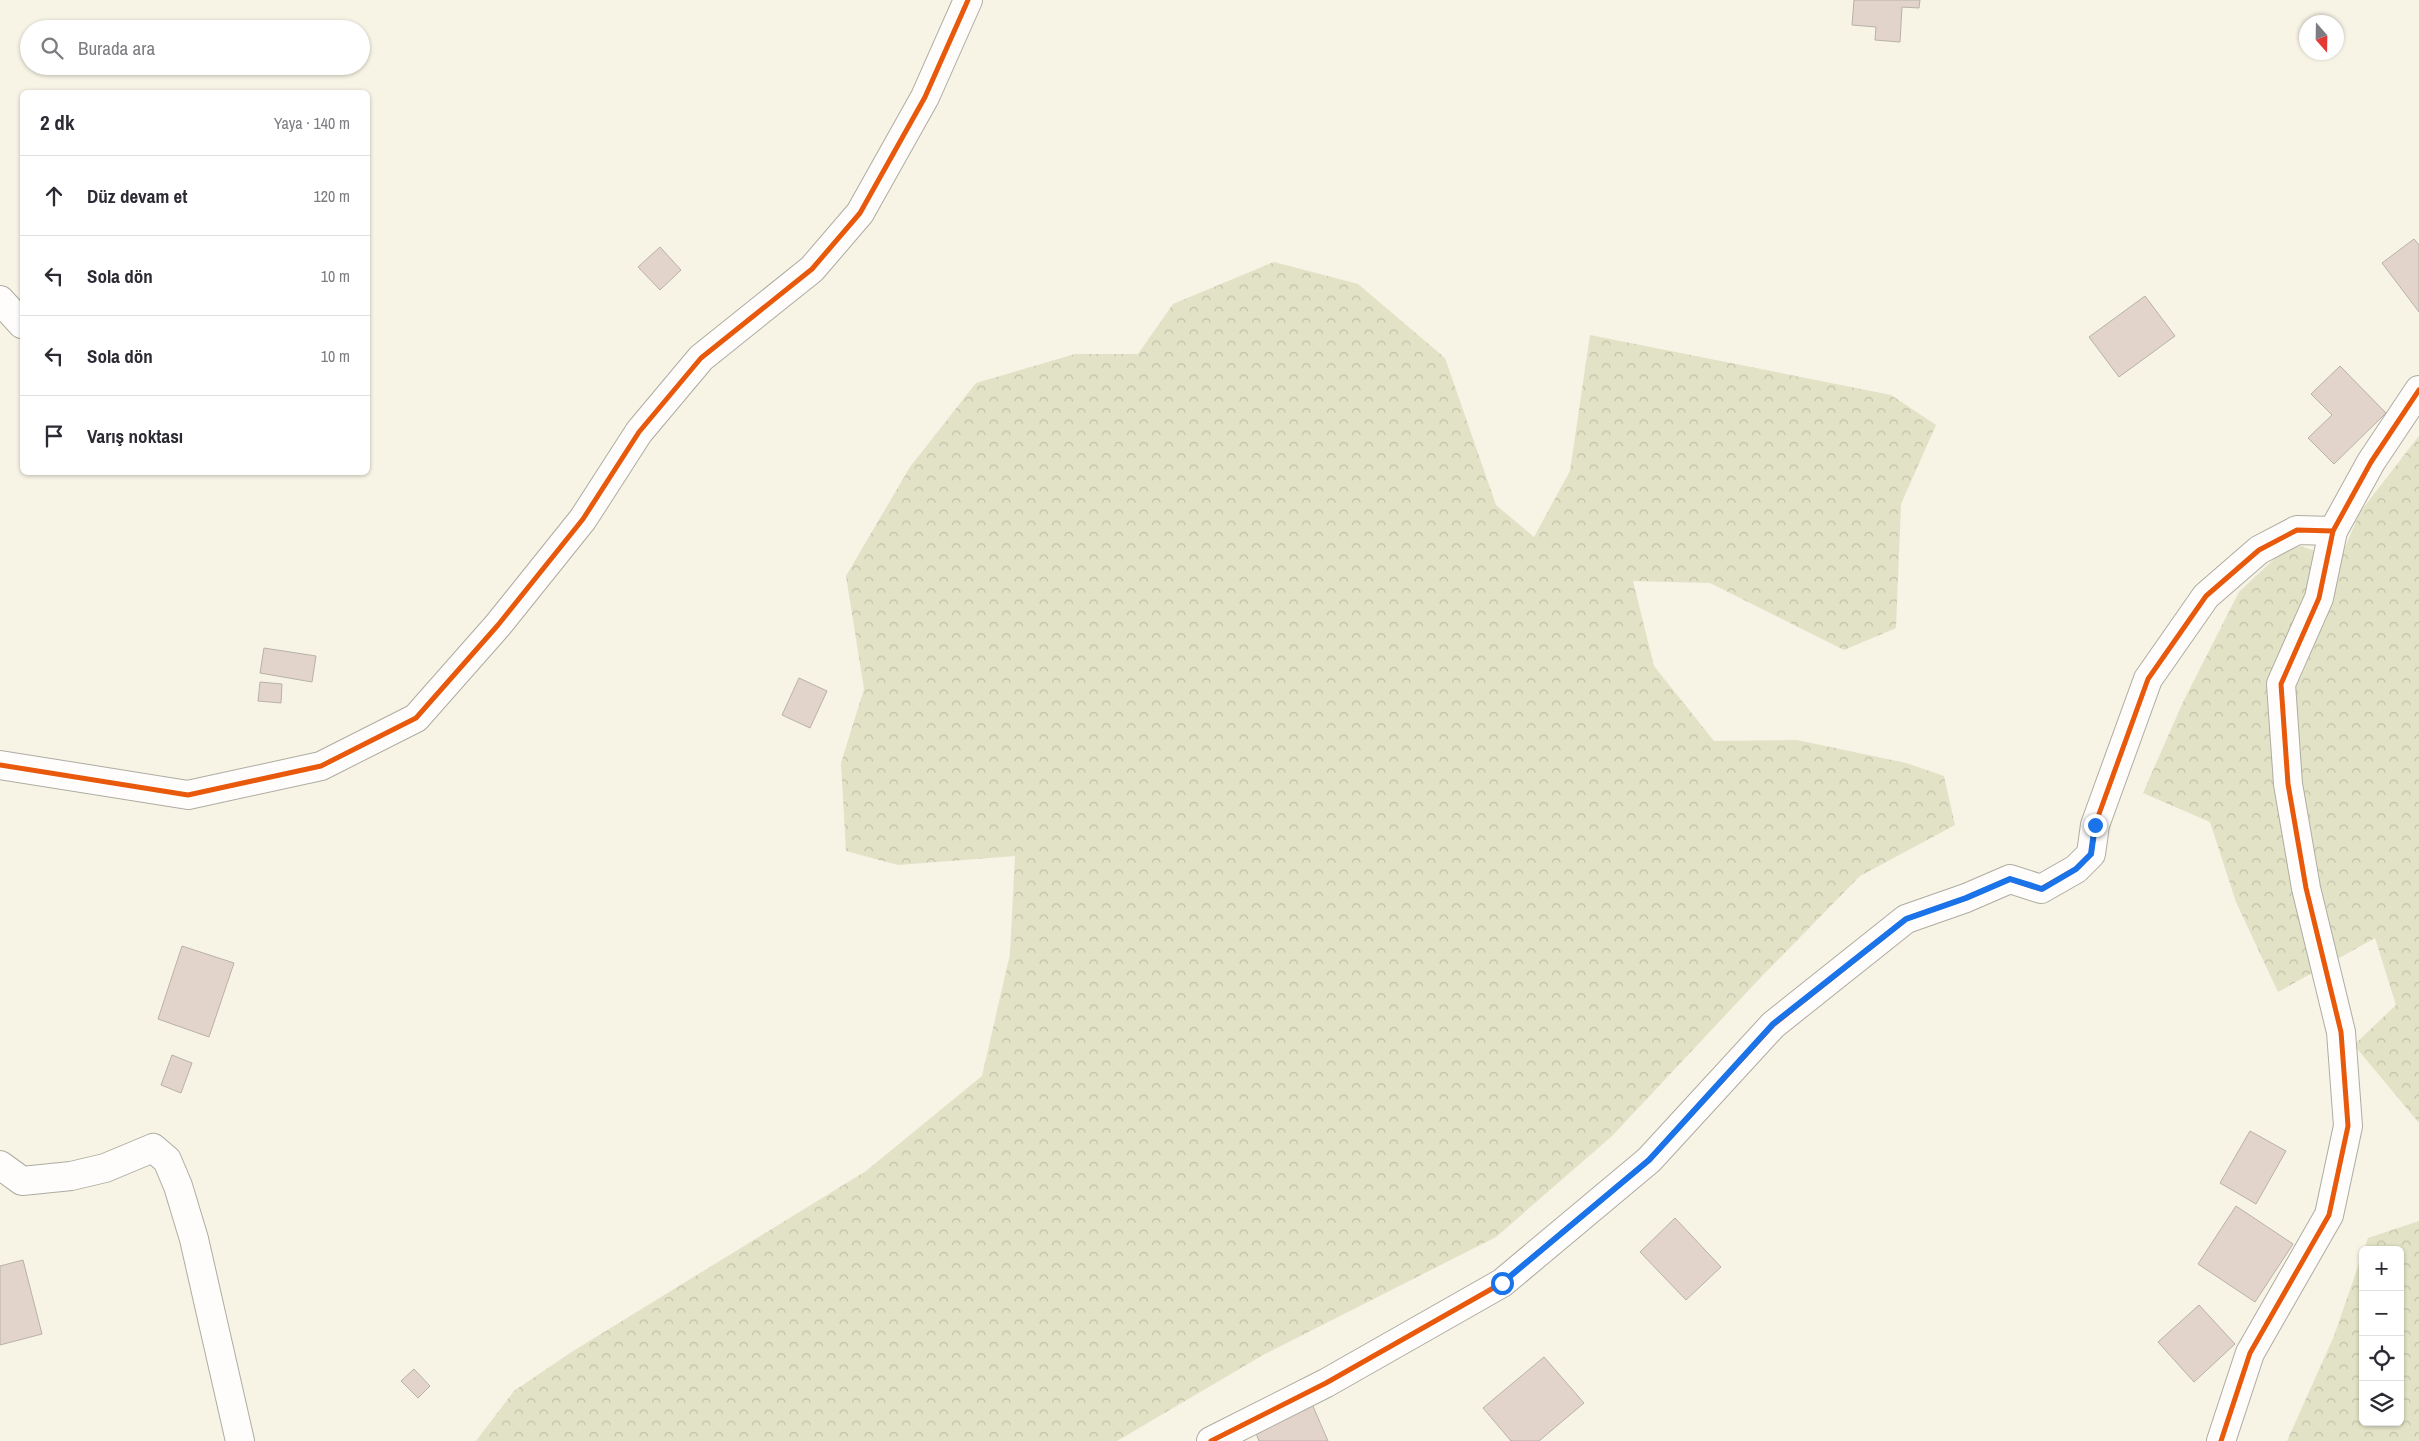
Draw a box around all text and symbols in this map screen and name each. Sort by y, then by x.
north arrow [2299,15,2344,60]
search box [20,20,370,75]
icon: search [38,34,66,62]
text: Burada ara [78,35,155,61]
text: 2 dk [40,108,74,137]
text: Yaya · 140 m [274,112,350,134]
icon: ahead [40,182,68,210]
text: Düz devam et [87,183,187,209]
text: 120 m [314,185,350,207]
icon: left [40,262,68,290]
text: Sola dön [87,263,153,289]
text: 10 m [321,265,350,287]
icon: left [40,342,68,370]
text: Sola dön [87,343,153,369]
text: 10 m [321,345,350,367]
icon: arrive [40,422,68,450]
text: Varış noktası [87,423,183,449]
route end [2084,814,2107,837]
map controls [2359,1246,2404,1426]
button: + [2359,1246,2404,1291]
route start [1491,1272,1514,1295]
button: − [2359,1291,2404,1336]
button: locate [2359,1336,2404,1381]
button: layers [2359,1381,2404,1426]

